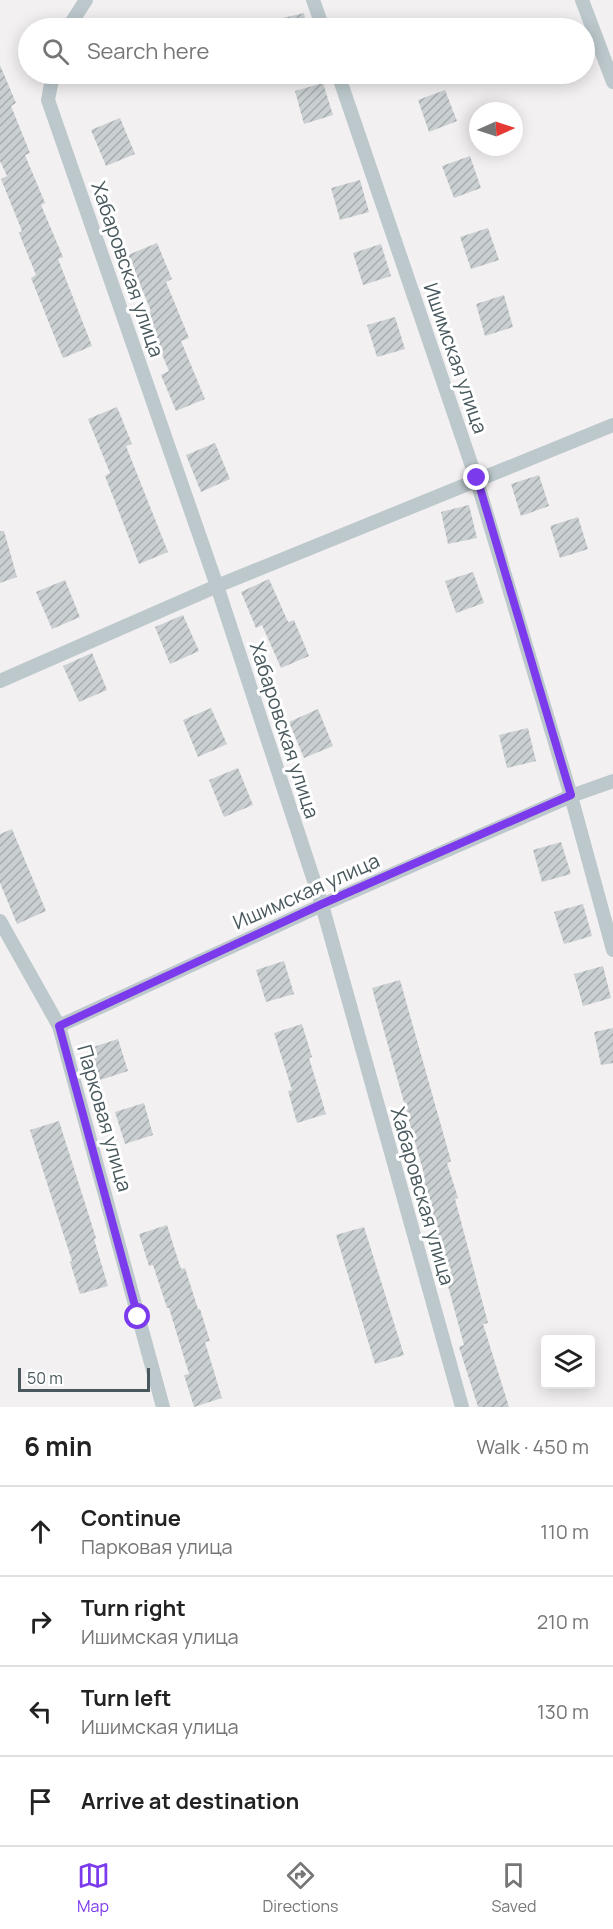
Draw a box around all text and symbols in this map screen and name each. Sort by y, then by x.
search box [18,18,595,84]
icon: search [39,35,72,68]
text: Search here [87,36,209,66]
north arrow [469,102,523,156]
street label: Хабаровская улица [85,178,171,360]
street label: Ишимская улица [418,279,494,437]
route end [463,464,489,490]
street label: Хабаровская улица [244,638,326,822]
street label: Ишимская улица [228,847,384,935]
street label: Парковая улица [71,1041,139,1195]
street label: Хабаровская улица [385,1104,461,1288]
route start [124,1303,150,1329]
map controls [541,1335,595,1389]
button: layers [541,1335,595,1389]
scale bar [18,1365,150,1392]
text: 50 m [27,1367,63,1389]
text: 6 min [24,1428,92,1464]
text: Walk · 450 m [476,1433,589,1460]
text: Continue [81,1503,181,1533]
icon: ahead [24,1515,57,1548]
text: 110 m [540,1518,589,1545]
text: Парковая улица [81,1533,233,1560]
text: Turn right [81,1593,186,1623]
icon: right [24,1605,57,1638]
text: 210 m [537,1608,589,1635]
text: Ишимская улица [81,1623,239,1650]
text: Turn left [81,1683,171,1713]
icon: left [24,1695,57,1728]
text: 130 m [537,1698,589,1725]
text: Ишимская улица [81,1713,239,1740]
icon: arrive [24,1785,57,1818]
text: Arrive at destination [81,1786,299,1816]
tab: Map [77,1859,110,1917]
tab: Directions [263,1859,338,1917]
tab: Saved [491,1859,536,1917]

